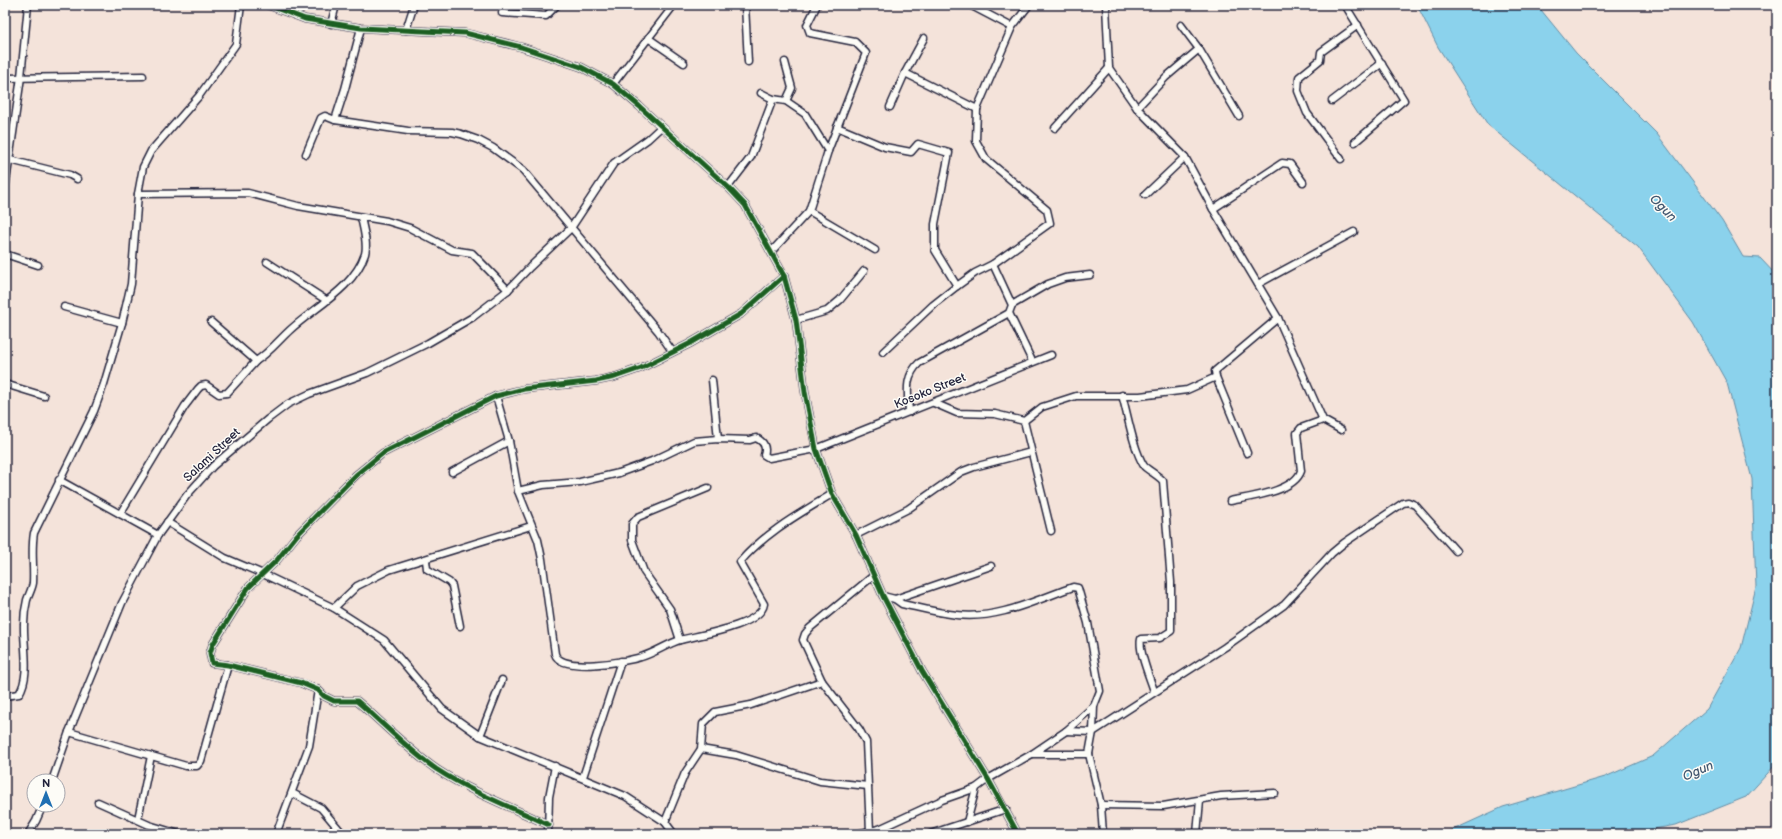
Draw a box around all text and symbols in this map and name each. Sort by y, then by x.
water label: Ogun [1646,191,1680,225]
street label: Kosoko Street [892,370,968,412]
street label: Salami Street [181,425,244,485]
water label: Ogun [1680,757,1716,785]
north arrow [26,773,66,813]
text: N [42,777,50,790]

